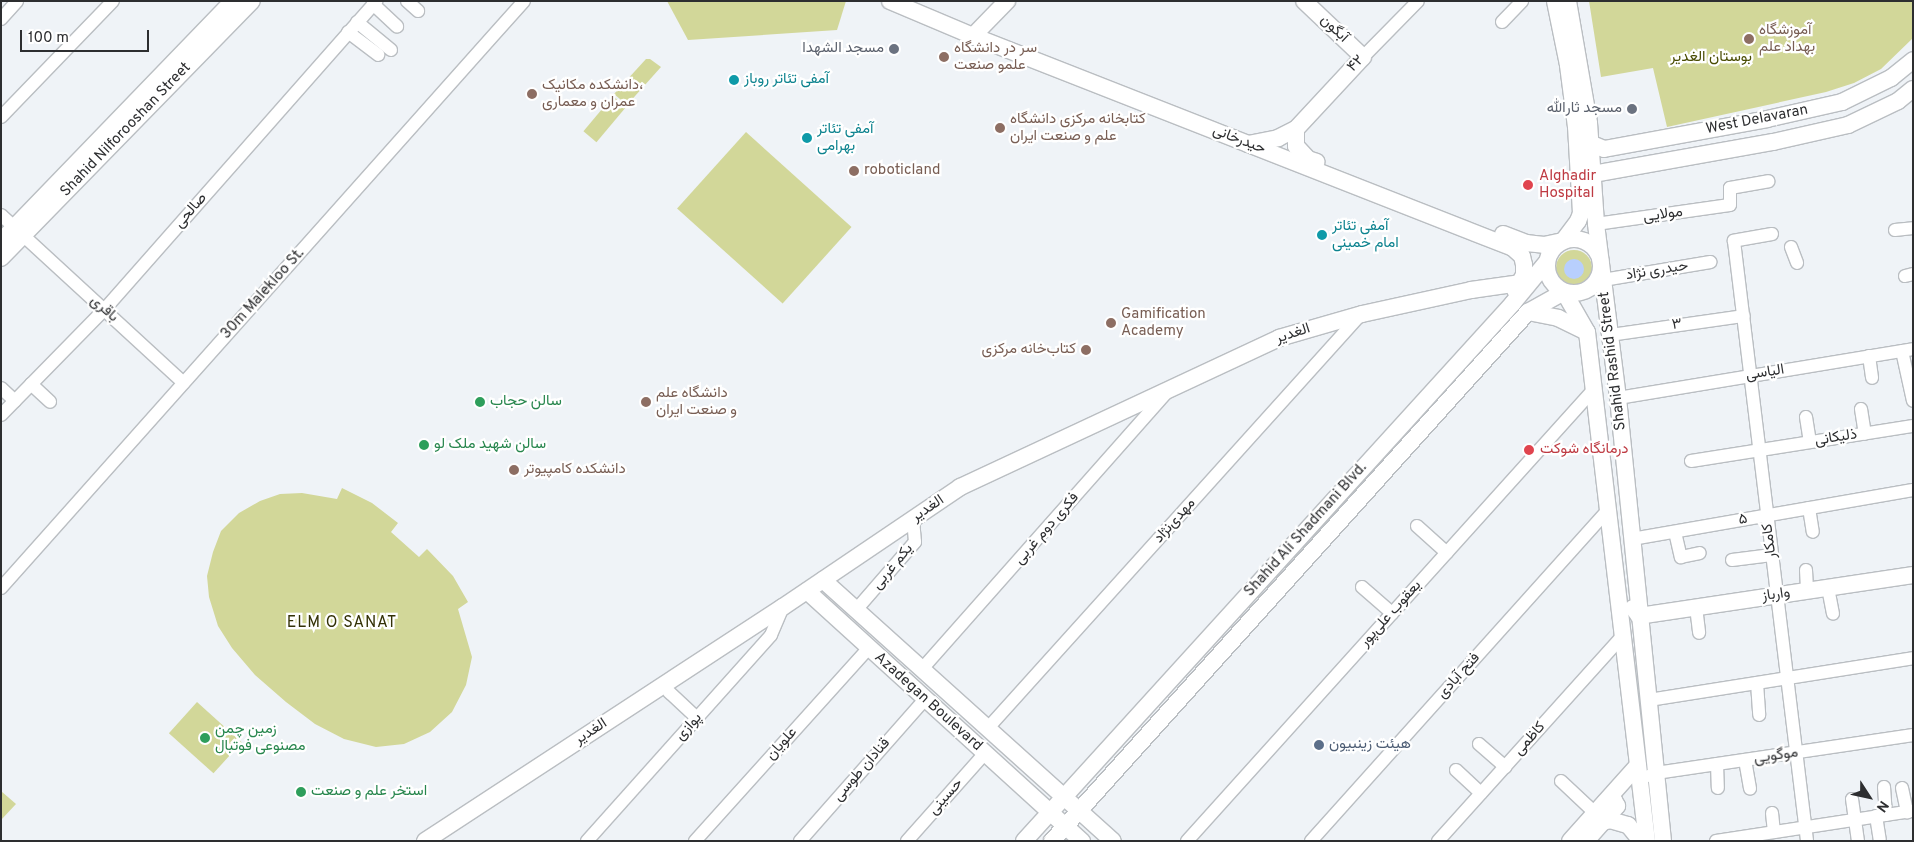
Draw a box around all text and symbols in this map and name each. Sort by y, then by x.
street label: آبگون [1316,11,1352,47]
scale bar [22,20,151,52]
place label: آموزشگاه بهداد علم [1759,21,1815,56]
text: 100 m [28,29,69,48]
marker: آموزشگاه بهداد علم [1743,33,1755,45]
place label: سر در دانشگاه علمو صنعت [954,39,1037,74]
place label: مسجد الشهدا [802,40,884,58]
marker: مسجد الشهدا [888,43,900,55]
park label: بوستان الغدیر [1670,49,1752,67]
marker: سر در دانشگاه علمو صنعت [938,51,950,63]
street label: ۴۲ [1344,52,1368,76]
street label: Shahid Nilforooshan Street [57,59,195,201]
place label: آمفی تئاتر روباز [744,71,829,89]
marker: آمفی تئاتر روباز [728,74,740,86]
place label: دانشکده مکانیک، عمران و معماری [542,76,643,111]
marker: دانشکده مکانیک، عمران و معماری [526,88,538,100]
place label: مسجد ثارالله [1547,100,1622,118]
street label: West Delavaran [1704,101,1810,139]
marker: مسجد ثارالله [1626,103,1638,115]
place label: کتابخانه مرکزی دانشگاه علم و صنعت ایران [1010,110,1146,145]
place label: آمفی تئاتر بهرامی [817,120,873,155]
marker: کتابخانه مرکزی دانشگاه علم و صنعت ایران [994,122,1006,134]
street label: حیدرخانی [1210,122,1268,158]
marker: آمفی تئاتر بهرامی [801,132,813,144]
place label: roboticland [864,162,941,180]
marker: roboticland [848,165,860,177]
place label: Alghadir Hospital [1539,167,1596,202]
marker: Alghadir Hospital [1521,178,1535,192]
street label: صالحی [171,190,211,232]
street label: مولایی [1642,203,1684,227]
place label: آمفی تئاتر امام خمینی [1332,217,1399,252]
marker: آمفی تئاتر امام خمینی [1316,229,1328,241]
street label: 30m Malekloo St. [217,245,309,343]
street label: حیدری نژاد [1625,257,1689,285]
street label: Shahid Rashid Street [1596,290,1630,432]
street label: باقری [86,292,122,326]
place label: Gamification Academy [1121,305,1206,340]
street label: ۳ [1671,315,1683,335]
marker: Gamification Academy [1105,317,1117,329]
street label: الغدیر [1273,320,1313,348]
place label: کتاب‌خانه مرکزی [982,341,1076,359]
marker: کتاب‌خانه مرکزی [1080,344,1092,356]
street label: الیاسی [1744,361,1786,385]
place label: دانشگاه علم و صنعت ایران [656,384,737,419]
place label: سالن حجاب [490,393,562,411]
marker: سالن حجاب [474,396,486,408]
marker: دانشگاه علم و صنعت ایران [640,396,652,408]
street label: ذلیکانی [1814,426,1858,450]
place label: سالن شهید ملک لو [434,436,546,454]
marker: سالن شهید ملک لو [418,439,430,451]
place label: درمانگاه شوکت [1540,441,1629,459]
marker: درمانگاه شوکت [1522,443,1536,457]
street label: Shahid Ali Shadmani Blvd. [1241,459,1371,601]
place label: دانشکده کامپیوتر [524,461,626,479]
marker: دانشکده کامپیوتر [508,464,520,476]
street label: فکری دوم غربی [1011,489,1083,569]
street label: الغدیر [908,492,948,526]
street label: مهدی‌نژاد [1150,495,1200,547]
street label: ۵ [1737,510,1749,530]
street label: کامکار [1759,522,1781,560]
street label: یکم غربی [869,540,917,594]
street label: یعقوب علی‌پور [1356,577,1426,651]
street label: وارباز [1761,584,1791,606]
district label: ELM O SANAT [285,613,399,633]
street label: Azadegan Boulevard [870,649,986,755]
street label: فتح آبادی [1434,649,1484,703]
street label: پوازی [672,709,706,745]
street label: الغدیر [571,715,611,749]
street label: کاظمی [1510,719,1550,759]
place label: زمین چمن مصنوعی فوتبال [215,720,306,755]
street label: علویان [763,724,801,764]
marker: زمین چمن مصنوعی فوتبال [199,732,211,744]
street label: قنادان طوسی [830,735,894,805]
place label: هیئت زینبیون [1329,736,1411,754]
marker: هیئت زینبیون [1313,739,1325,751]
street label: موگویی [1753,744,1799,768]
north arrow [1844,772,1894,822]
street label: حسینی [925,775,967,819]
place label: استخر علم و صنعت [311,783,427,801]
marker: استخر علم و صنعت [295,786,307,798]
text: N [1872,797,1892,815]

